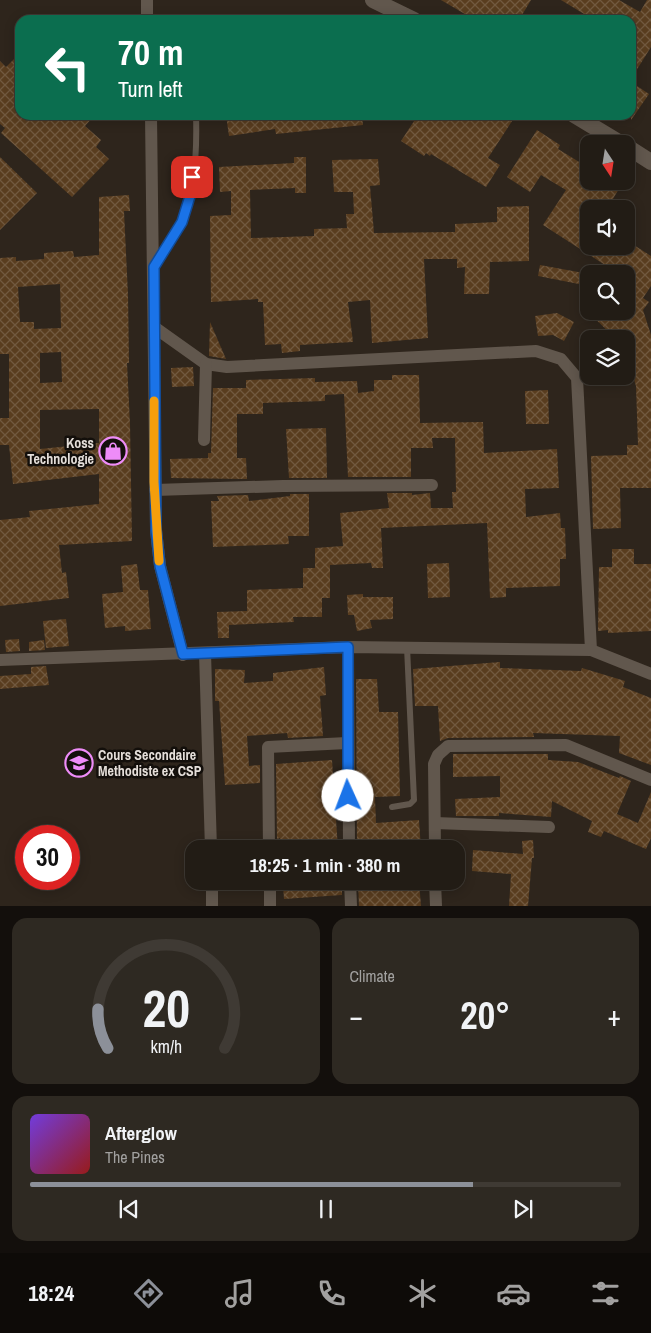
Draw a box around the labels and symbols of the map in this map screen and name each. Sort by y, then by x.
north arrow [580,135,635,190]
pin [171,156,213,198]
place label: Koss Technologie [27,434,94,468]
shop icon: Koss Technologie [98,436,128,466]
place label: Cours Secondaire Methodiste ex CSP [98,746,202,780]
school or university icon: Cours Secondaire Methodiste ex CSP [64,748,94,778]
position arrow [321,769,373,821]
speed limit sign: 30 [15,825,80,890]

